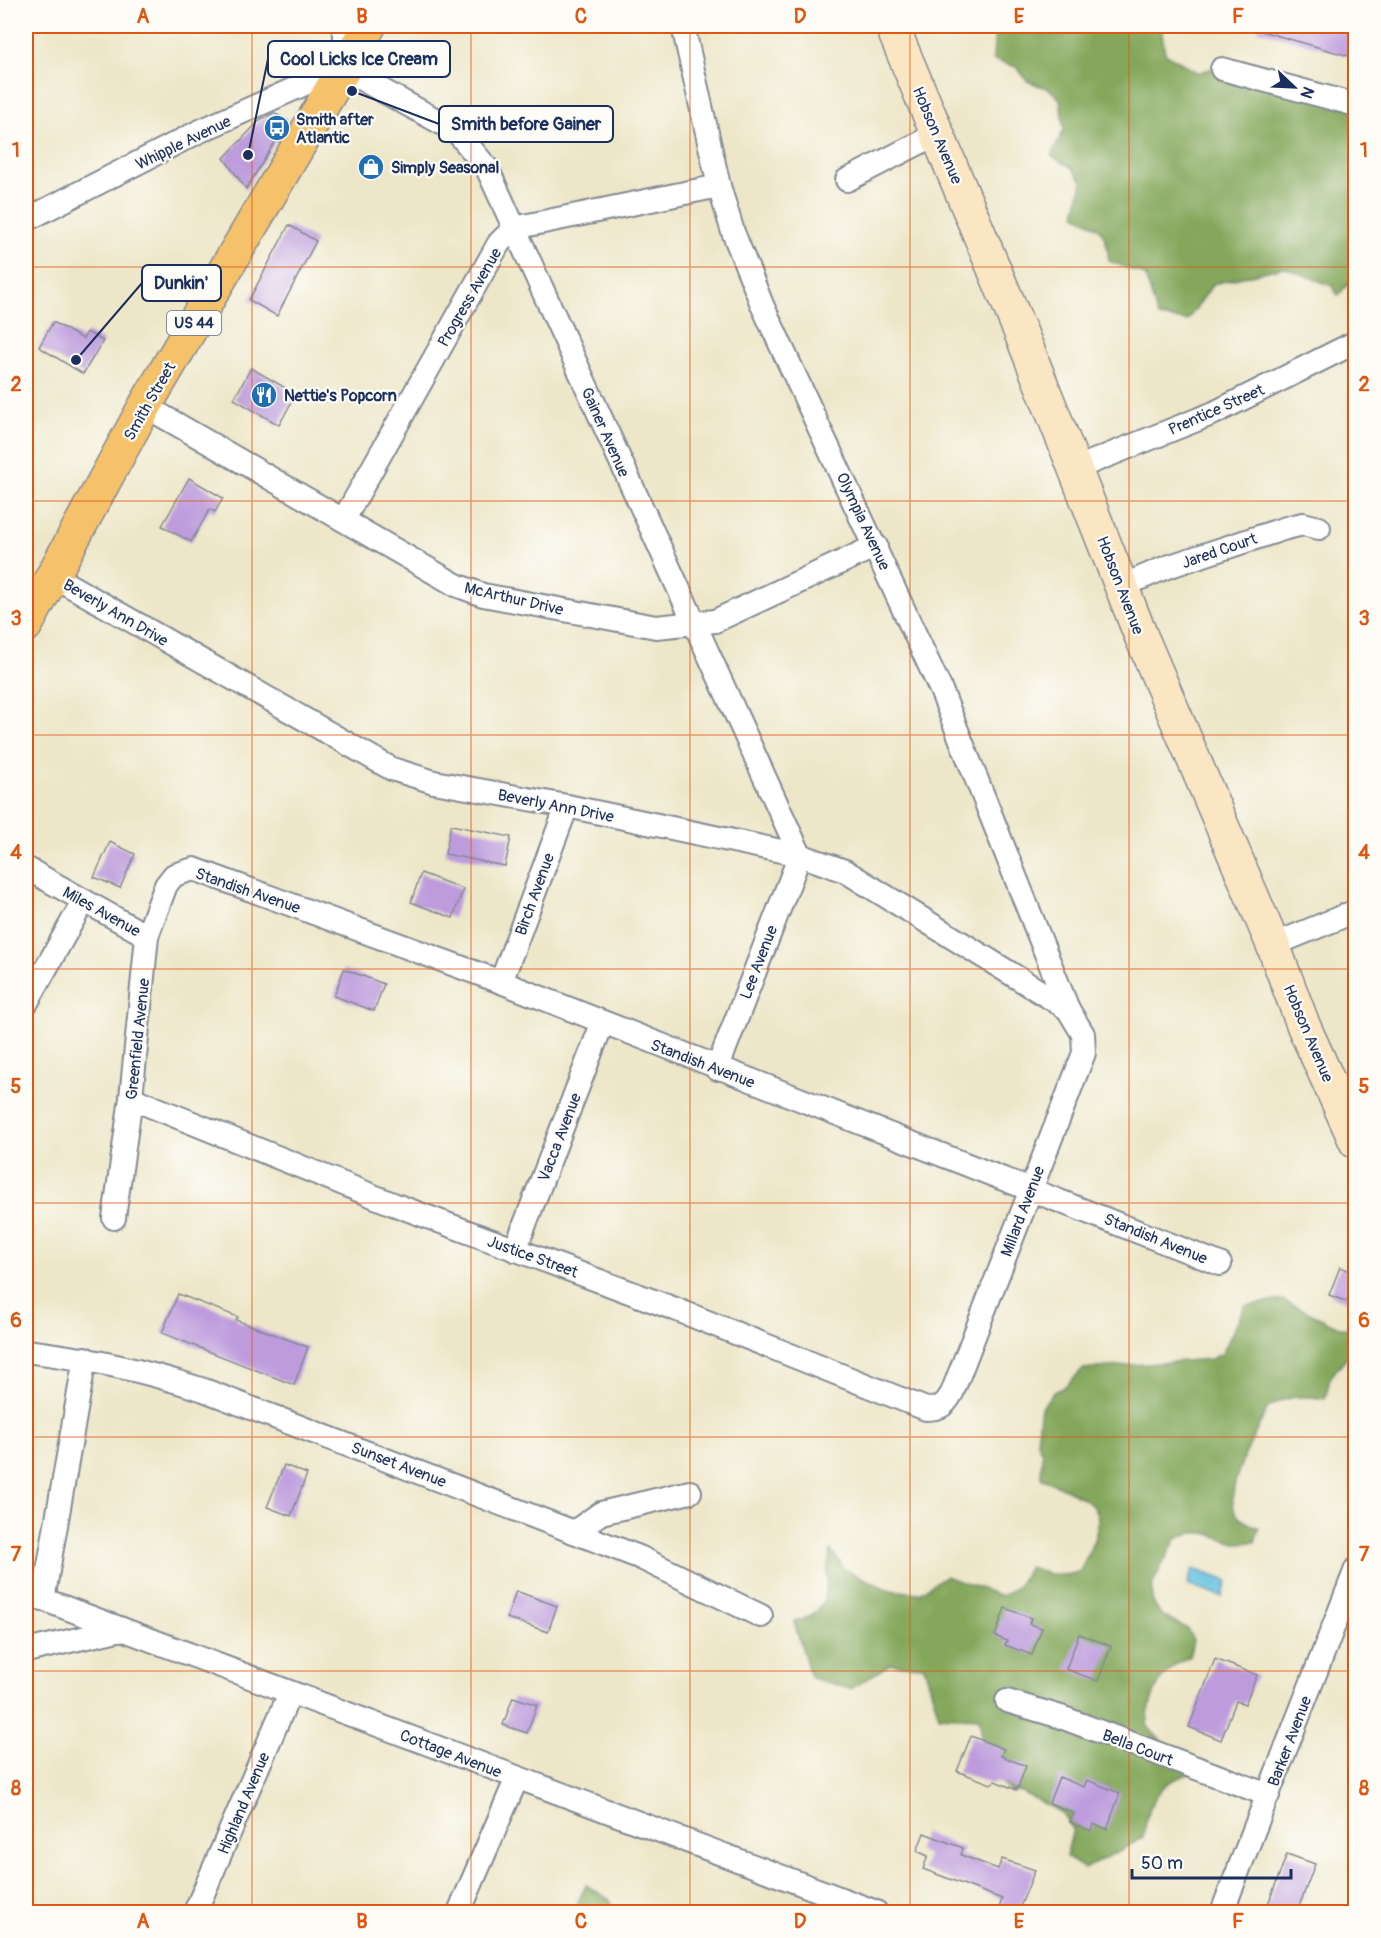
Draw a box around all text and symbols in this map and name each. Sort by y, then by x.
text: A [137,4,150,29]
text: B [356,4,368,29]
text: C [575,4,587,29]
text: D [794,4,807,29]
text: E [1014,4,1025,29]
text: F [1232,4,1244,29]
callout: Cool Licks Ice Cream [268,41,450,77]
text: Cool Licks Ice Cream [280,48,438,71]
north arrow [1264,57,1324,117]
street label: Hobson Avenue [908,84,967,187]
text: N [1295,84,1318,102]
callout: Smith before Gainer [439,106,613,142]
place label: Smith after Atlantic [296,110,374,148]
street label: Whipple Avenue [132,111,234,175]
bus stop icon: Smith after Atlantic [262,113,292,143]
text: Smith before Gainer [451,113,602,136]
text: 1 [12,138,20,163]
text: 1 [1360,138,1368,163]
shop icon: Simply Seasonal [356,152,386,182]
place label: Simply Seasonal [391,158,499,178]
street label: Progress Avenue [434,244,506,350]
callout: Dunkin' [142,265,221,301]
text: Dunkin' [154,272,208,295]
road number: US 44 [167,311,221,335]
street label: Smith Street [119,358,181,444]
text: 2 [10,372,22,397]
text: 2 [1358,372,1370,397]
restaurant icon: Nettie's Popcorn [249,380,279,410]
street label: Prentice Street [1165,380,1268,440]
street label: Gainer Avenue [576,384,634,480]
place label: Nettie's Popcorn [284,386,397,406]
street label: Olympia Avenue [832,469,894,574]
street label: Jared Court [1179,529,1260,573]
street label: Hobson Avenue [1092,533,1148,638]
street label: Beverly Ann Drive [59,575,172,651]
street label: McArthur Drive [462,578,565,620]
text: 3 [10,606,22,631]
text: 3 [1358,606,1370,631]
street label: Beverly Ann Drive [496,785,616,827]
text: 4 [10,840,22,865]
text: 4 [1358,840,1370,865]
street label: Birch Avenue [511,850,559,938]
street label: Standish Avenue [193,864,303,918]
street label: Miles Avenue [59,882,144,941]
street label: Lee Avenue [736,923,782,1002]
street label: Greenfield Avenue [122,977,154,1101]
street label: Hobson Avenue [1279,982,1338,1085]
street label: Standish Avenue [648,1035,758,1093]
text: 5 [11,1074,22,1099]
text: 5 [1359,1074,1370,1099]
street label: Vacca Avenue [534,1090,586,1185]
street label: Millard Avenue [997,1163,1049,1259]
street label: Standish Avenue [1101,1209,1210,1269]
street label: Justice Street [485,1231,581,1283]
text: 6 [10,1308,22,1333]
text: 6 [1358,1308,1370,1333]
street label: Sunset Avenue [348,1438,449,1492]
text: 7 [11,1542,22,1567]
text: 7 [1359,1542,1370,1567]
street label: Barker Avenue [1264,1693,1316,1789]
street label: Cottage Avenue [397,1725,504,1783]
street label: Bella Court [1099,1725,1176,1771]
street label: Highland Avenue [213,1749,274,1857]
text: 8 [11,1776,21,1801]
text: 8 [1359,1776,1369,1801]
scale bar [1132,1842,1291,1880]
text: 50 m [1141,1852,1183,1875]
text: A [137,1909,150,1934]
text: B [356,1909,368,1934]
text: C [575,1909,587,1934]
text: D [794,1909,807,1934]
text: E [1014,1909,1025,1934]
text: F [1232,1909,1244,1934]

